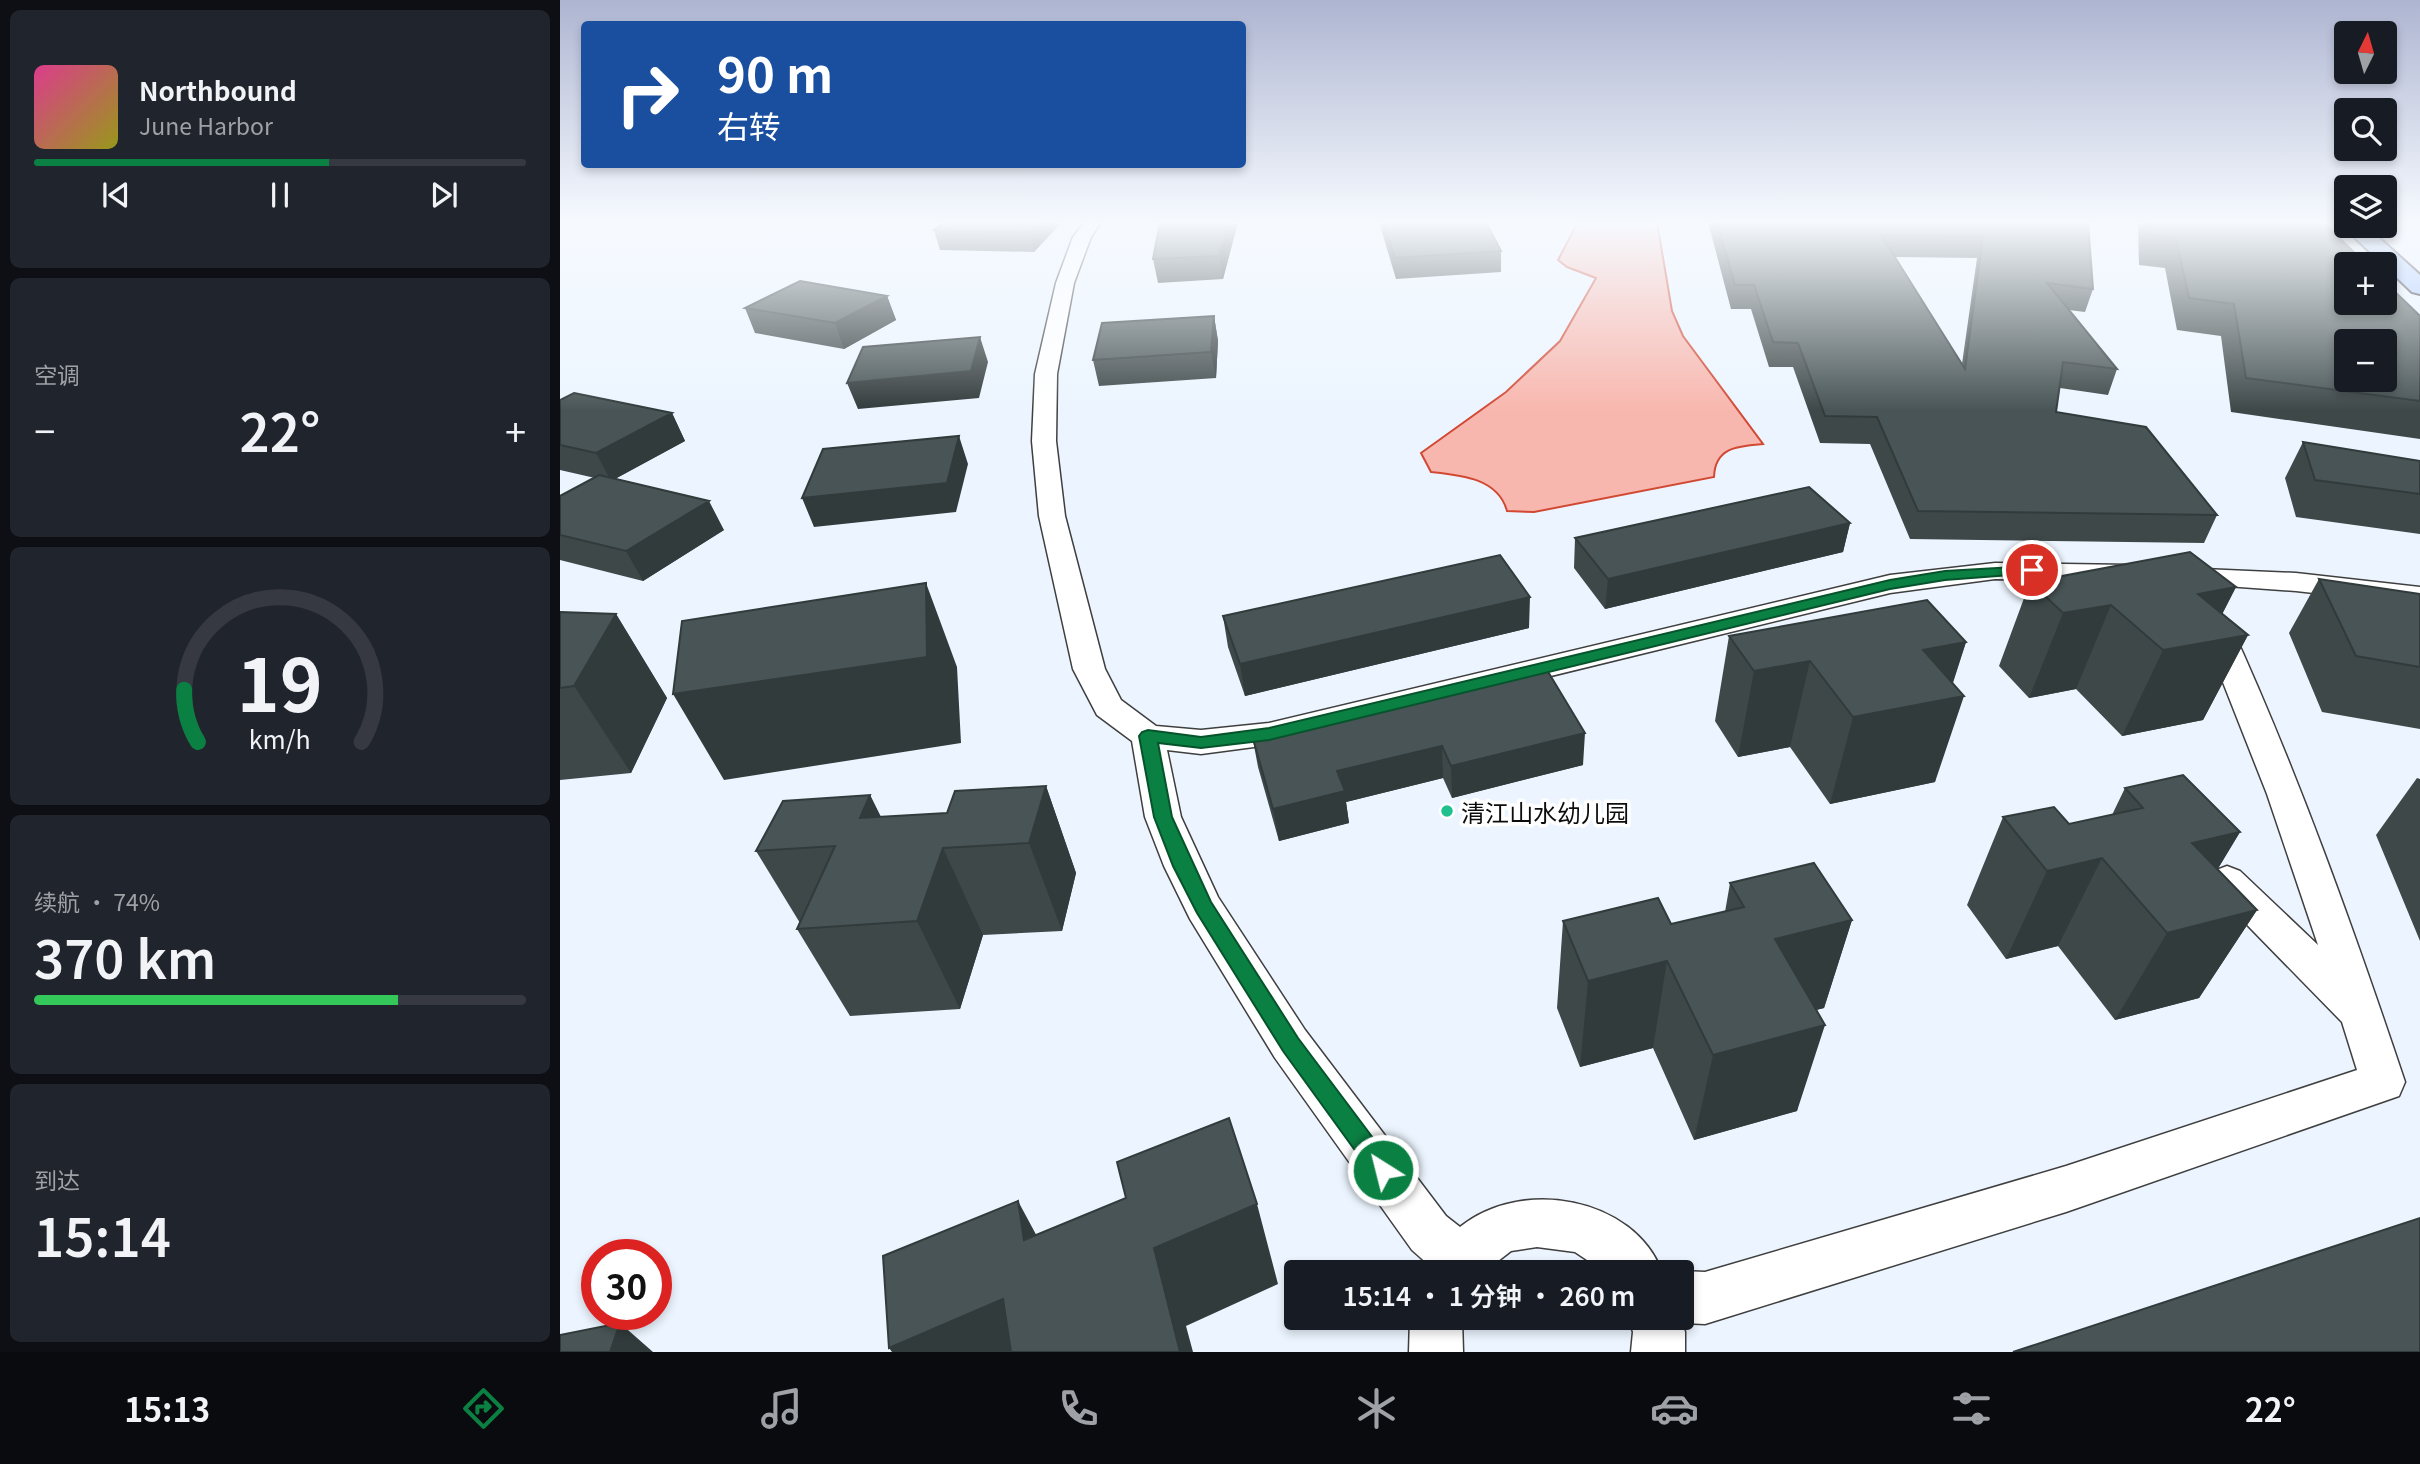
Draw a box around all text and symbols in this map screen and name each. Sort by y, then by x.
north arrow [2334,21,2398,84]
map controls [2334,21,2397,392]
text: 90 m [717,36,833,107]
icon: right [602,49,693,140]
text: Northbound [139,71,297,108]
button: search [2334,98,2397,161]
text: 右转 [717,102,781,148]
text: June Harbor [139,108,273,142]
button: layers [2334,175,2397,238]
icon: previous [97,176,135,214]
icon: pause [261,176,299,214]
icon: next [425,176,463,214]
button: + [2334,252,2397,315]
button: − [2334,329,2397,392]
text: 空调 [34,357,80,391]
text: 22° [240,392,320,467]
text: − [34,402,55,457]
text: + [505,402,526,457]
pin [2002,540,2062,600]
icon: arrive [2013,551,2051,589]
text: 19 [237,628,323,733]
text: km/h [249,720,311,756]
place label: 清江山水幼儿园 [1461,794,1629,829]
marker: 清江山水幼儿园 [1439,803,1455,819]
text: 续航 · 74% [34,884,160,918]
text: 370 km [34,919,216,994]
position arrow [1346,1133,1420,1207]
text: 到达 [34,1162,80,1196]
text: 15:14 [34,1197,171,1272]
speed limit sign: 30 [581,1239,672,1330]
text: 15:14 · 1 分钟 · 260 m [1343,1276,1635,1313]
icon: directions [459,1384,508,1433]
icon: music [757,1384,806,1433]
icon: phone [1054,1384,1103,1433]
icon: climate [1352,1384,1401,1433]
icon: car [1650,1384,1699,1433]
icon: filters [1947,1384,1996,1433]
text: 15:13 [124,1385,210,1431]
text: 22° [2245,1385,2296,1431]

